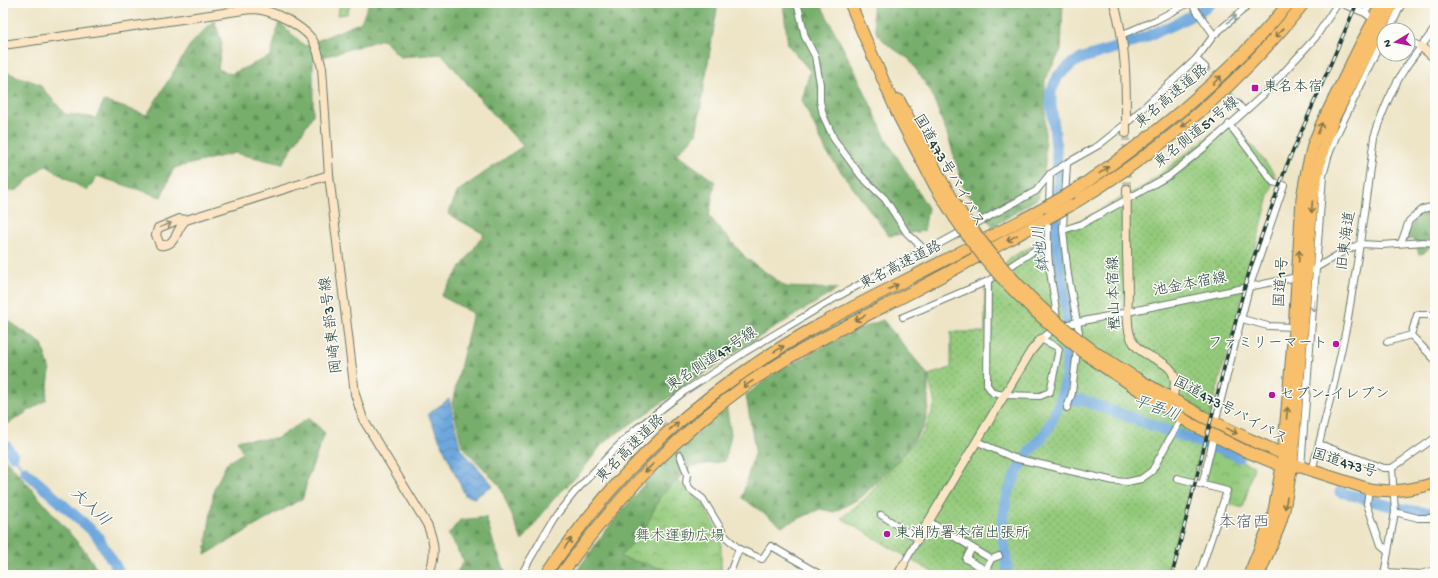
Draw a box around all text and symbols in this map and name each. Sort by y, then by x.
one-way arrow [1227,15,1238,24]
north arrow [1376,22,1416,62]
one-way arrow [1274,28,1284,38]
text: N [1382,39,1395,48]
street label: 東名高速道路 [1131,60,1212,133]
one-way arrow [1212,75,1222,84]
place label: 東名本宿 [1263,78,1323,97]
marker: 東名本宿 [1250,83,1260,93]
street label: 東名側道51号線 [1150,93,1243,173]
street label: 国道473号バイパス [908,111,988,231]
one-way arrow [1181,119,1191,128]
one-way arrow [1316,123,1324,135]
one-way arrow [1099,165,1110,174]
one-way arrow [1308,200,1315,213]
street label: 旧東海道 [1333,210,1360,272]
one-way arrow [159,220,171,228]
water label: 鉢地川 [1030,224,1055,274]
one-way arrow [1006,235,1018,243]
street label: 東名高速道路 [856,237,945,294]
one-way arrow [1295,250,1302,263]
street label: 樫山本宿線 [1104,255,1125,331]
street label: 国道1号 [1271,256,1293,308]
street label: 池金本宿線 [1151,268,1229,301]
street label: 岡崎東部3号線 [316,275,347,375]
one-way arrow [886,283,898,290]
one-way arrow [1310,299,1317,312]
one-way arrow [854,315,866,323]
street label: 東名側道47号線 [663,323,761,396]
place label: ファミリーマート [1208,335,1328,353]
marker: ファミリーマート [1331,339,1341,349]
one-way arrow [773,345,785,353]
street label: 国道473号バイパス [1170,373,1290,449]
one-way arrow [743,380,754,388]
place label: セブン-イレブン [1280,386,1390,404]
marker: セブン-イレブン [1267,390,1277,400]
water label: 平吾川 [1130,392,1182,427]
one-way arrow [1283,407,1290,420]
street label: 東名高速道路 [592,410,669,487]
one-way arrow [669,422,679,431]
one-way arrow [1226,428,1238,435]
street label: 国道473号 [1309,445,1379,483]
one-way arrow [644,463,654,473]
water label: 大入川 [65,484,114,532]
one-way arrow [1281,496,1289,509]
district label: 本宿西 [1219,513,1270,534]
place label: 東消防署本宿出張所 [895,524,1030,543]
park label: 舞木運動広場 [635,527,725,546]
marker: 東消防署本宿出張所 [882,529,892,539]
one-way arrow [564,538,572,549]

